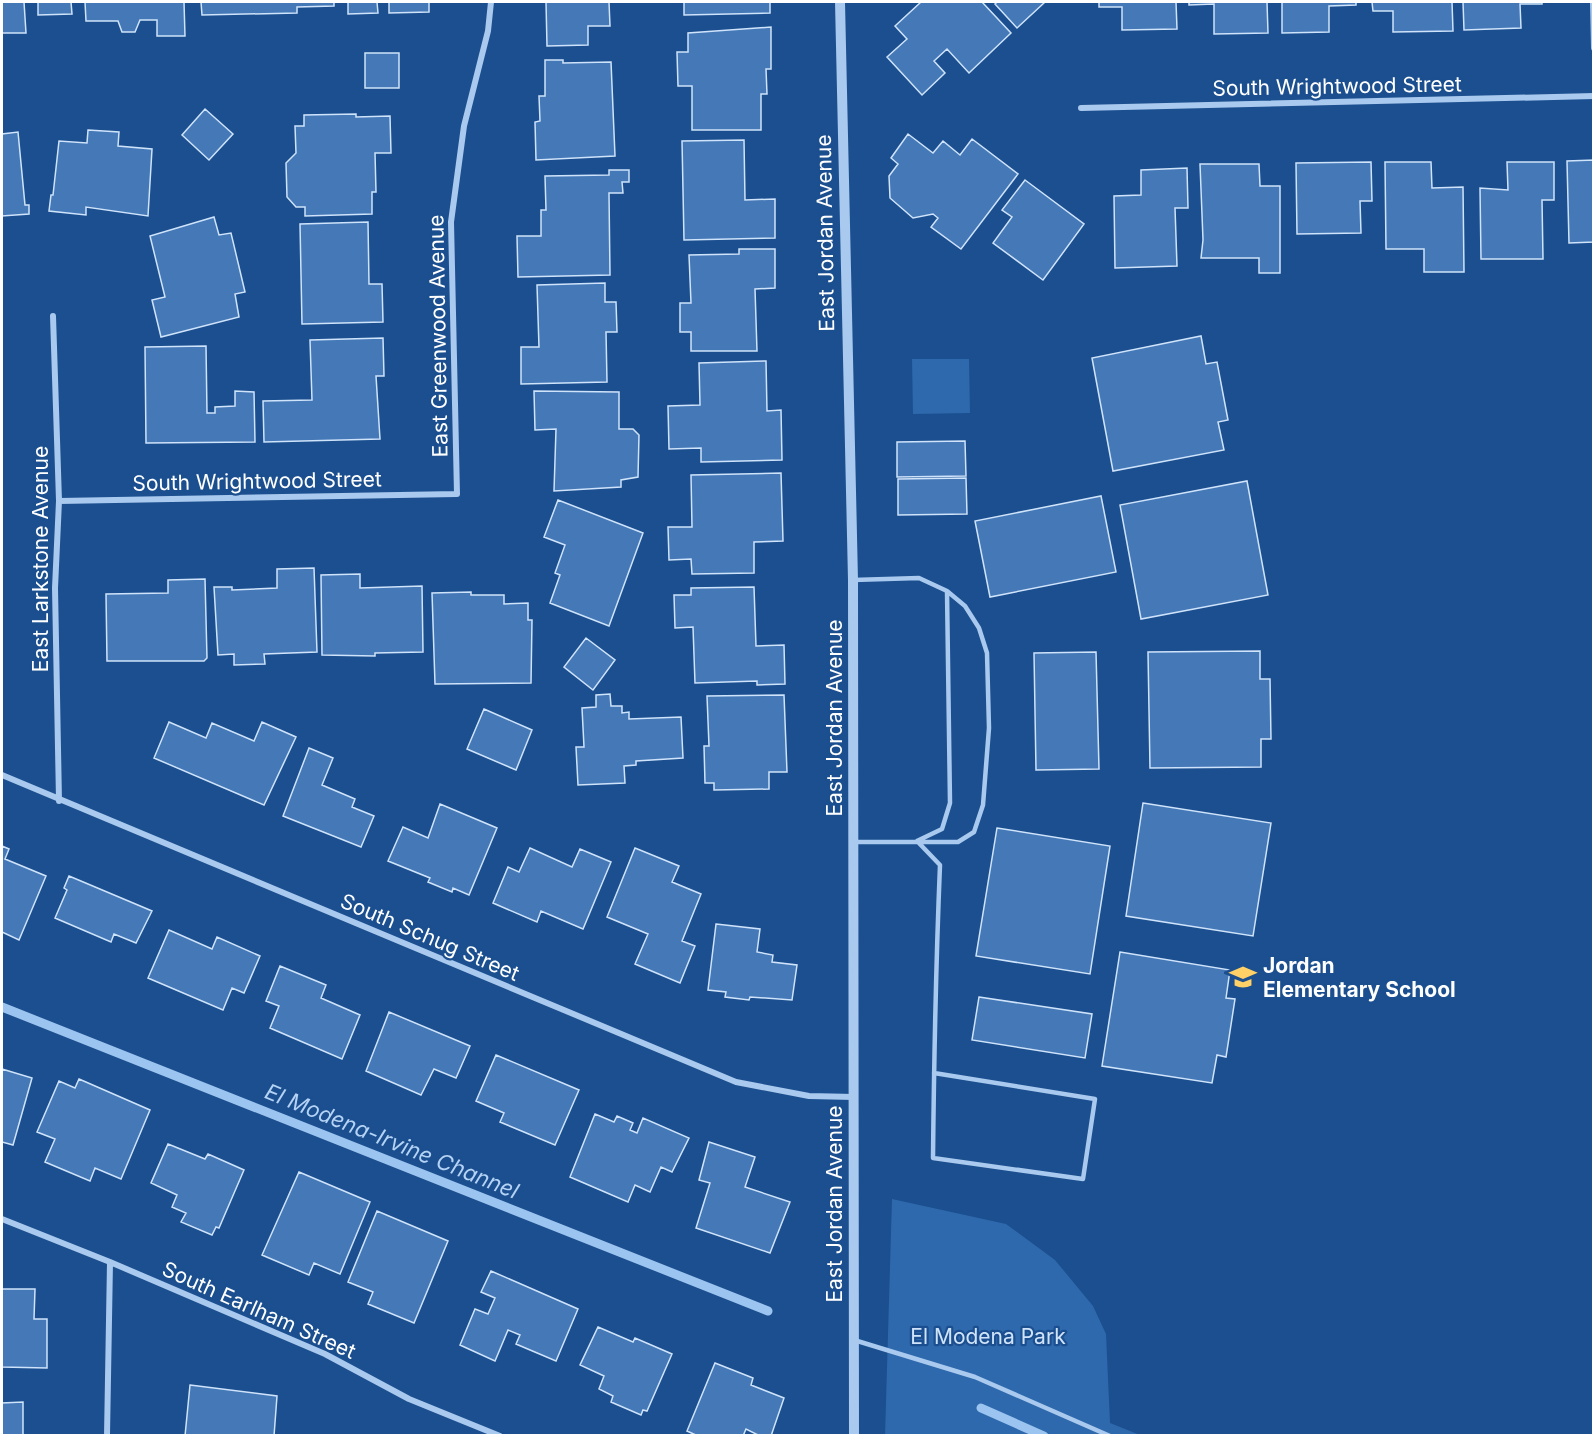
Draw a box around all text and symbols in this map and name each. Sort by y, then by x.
street label: South Wrightwood Street [1212,71,1462,101]
street label: East Jordan Avenue [811,134,839,332]
street label: East Greenwood Avenue [423,214,453,458]
street label: East Larkstone Avenue [28,446,53,672]
street label: South Wrightwood Street [132,466,382,496]
street label: East Jordan Avenue [822,619,847,817]
street label: South Schug Street [337,888,523,986]
place label: Jordan Elementary School [1263,953,1456,1002]
school or university icon: Jordan Elementary School [1228,962,1258,992]
water label: El Modena-Irvine Channel [261,1078,523,1204]
street label: East Jordan Avenue [822,1105,847,1303]
street label: South Earlham Street [158,1256,360,1364]
park label: El Modena Park [910,1324,1066,1349]

